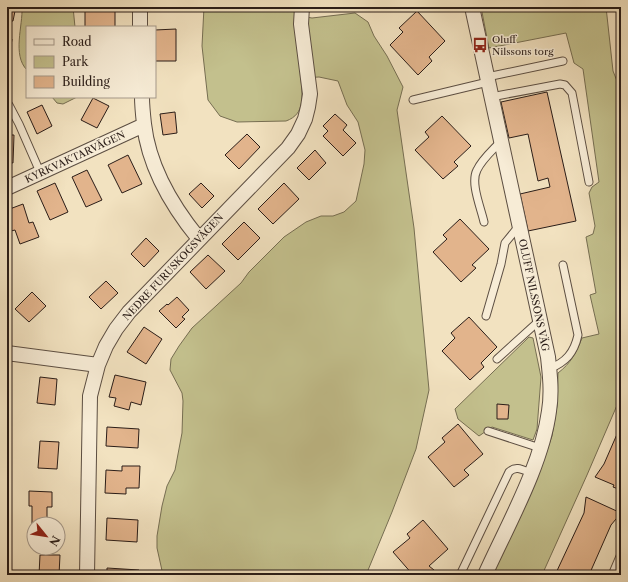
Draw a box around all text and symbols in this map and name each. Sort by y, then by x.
legend [26,26,156,98]
place label: Oluff Nilssons torg [492,33,554,58]
text: Road [62,34,92,49]
bus stop icon: Oluff Nilssons torg [471,36,489,54]
text: Park [62,54,89,69]
text: Building [62,74,110,89]
street label: KYRKVAKTARVÄGEN [23,128,127,186]
street label: NEDRE FURUSKOGSVÄGEN [120,211,226,323]
street label: OLUFF NILSSONS VÄG [516,238,552,352]
north arrow [26,516,66,556]
text: N [46,533,63,549]

